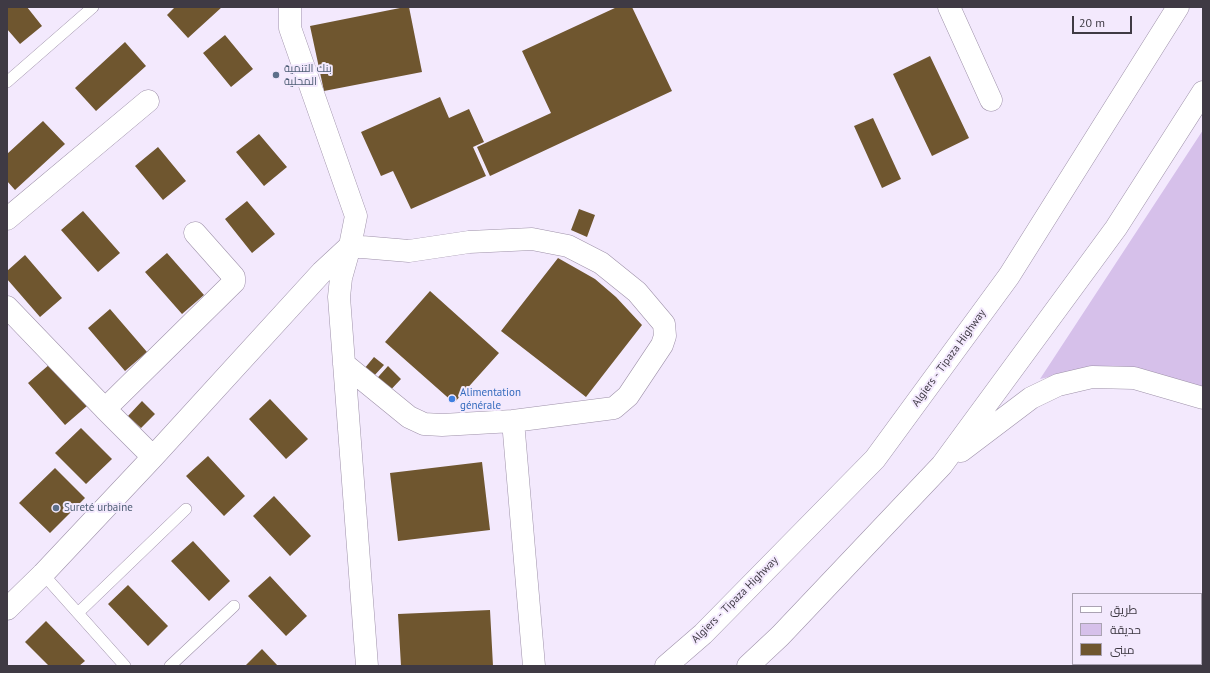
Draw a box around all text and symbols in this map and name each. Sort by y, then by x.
scale bar [1074,8,1134,34]
text: 20 m [1079,15,1105,30]
place label: بنك التنمية المحلية [284,62,332,88]
marker: بنك التنمية المحلية [271,70,281,80]
street label: Algiers - Tipaza Highway [909,307,989,409]
place label: Alimentation générale [460,386,521,412]
marker: Alimentation générale [447,394,457,404]
place label: Sureté urbaine [64,501,133,515]
marker: Sureté urbaine [51,503,61,513]
street label: Algiers - Tipaza Highway [689,554,781,646]
legend [1072,593,1202,665]
text: طريق [1110,602,1137,617]
text: حديقة [1110,622,1141,637]
text: مبنى [1110,642,1135,657]

